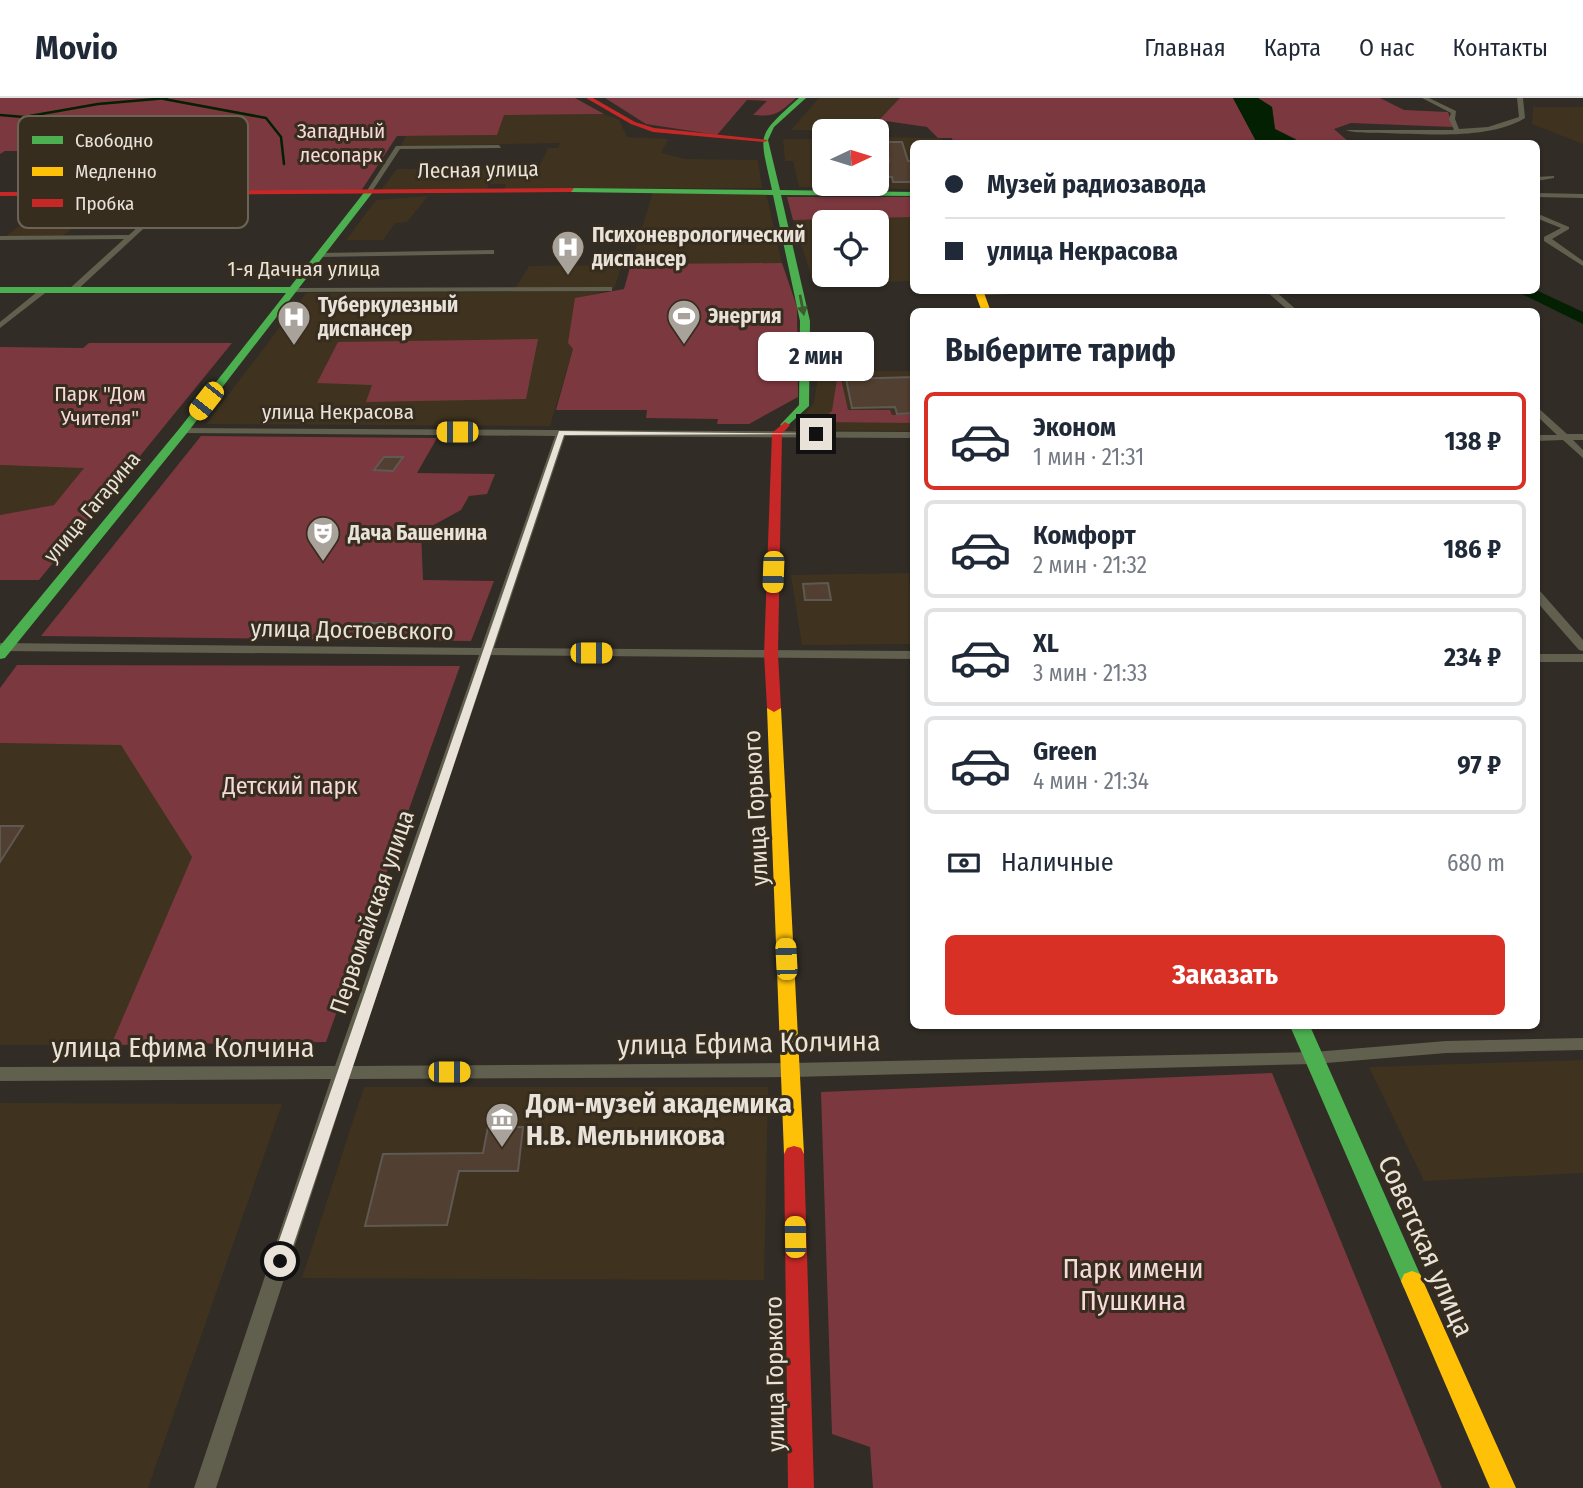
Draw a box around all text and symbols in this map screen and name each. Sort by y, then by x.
text: Movio [35,28,118,68]
text: Главная [1144,34,1226,62]
text: Карта [1264,34,1321,62]
text: О нас [1359,34,1414,62]
text: Контакты [1452,34,1548,62]
legend [18,116,248,228]
park label: Западный лесопарк [297,118,385,168]
north arrow [812,119,889,196]
map controls [812,119,889,287]
text: Свободно [75,129,153,152]
street label: Лесная улица [417,156,539,184]
text: Медленно [75,160,157,183]
text: Музей радиозавода [987,169,1206,200]
text: Пробка [75,192,134,215]
button: locate [812,210,889,287]
place label: Психоневрологический диспансер [591,222,805,272]
hospital icon: Психоневрологический диспансер [549,228,587,277]
text: улица Некрасова [987,236,1178,267]
street label: 1-я Дачная улица [228,256,380,282]
place label: Туберкулезный диспансер [317,292,458,342]
one-way arrow [797,294,808,316]
sports icon: Энергия [665,297,703,346]
hospital icon: Туберкулезный диспансер [275,298,313,347]
place label: Энергия [708,303,782,329]
text: Выберите тариф [945,331,1176,369]
callout: 2 мин [758,332,874,382]
text: 2 мин [789,342,843,370]
car [185,378,228,424]
park label: Парк "Дом Учителя" [54,381,146,431]
street label: улица Некрасова [262,399,414,425]
icon: car [949,410,1012,473]
text: Эконом [1033,412,1116,443]
route end [800,418,832,450]
car [437,422,479,443]
text: 138 ₽ [1445,426,1501,457]
text: 1 мин · 21:31 [1033,443,1144,471]
street label: улица Гагарина [38,446,146,568]
theatre icon: Дача Башенина [304,514,342,563]
icon: car [949,518,1012,581]
place label: Дача Башенина [347,520,487,546]
text: Комфорт [1033,520,1136,551]
text: 186 ₽ [1443,534,1501,565]
car [762,551,785,593]
text: 2 мин · 21:32 [1033,551,1147,579]
street label: улица Достоевского [250,614,454,646]
icon: car [949,626,1012,689]
text: XL [1033,628,1059,659]
text: 234 ₽ [1444,642,1501,673]
car [571,643,613,664]
text: 3 мин · 21:33 [1033,659,1148,687]
street label: улица Горького [738,729,774,887]
icon: car [949,734,1012,797]
text: Green [1033,736,1097,767]
text: 97 ₽ [1457,750,1501,781]
text: 4 мин · 21:34 [1033,767,1149,795]
park label: Детский парк [221,772,358,800]
street label: Первомайская улица [324,806,420,1018]
icon: cash [945,844,983,882]
text: Наличные [1001,847,1114,878]
text: 680 m [1447,849,1505,877]
button: Заказать [945,935,1505,1015]
car [775,937,798,981]
street label: улица Ефима Колчина [617,1024,881,1062]
street label: улица Ефима Колчина [51,1031,315,1064]
car [429,1062,471,1083]
place label: Дом-музей академика Н.В. Мельникова [525,1087,792,1152]
museum icon: Дом-музей академика Н.В. Мельникова [483,1100,521,1149]
street label: Советская улица [1371,1150,1481,1342]
car [785,1216,806,1258]
route start [264,1245,296,1277]
park label: Парк имени Пушкина [1062,1252,1204,1317]
street label: улица Горького [760,1296,790,1452]

